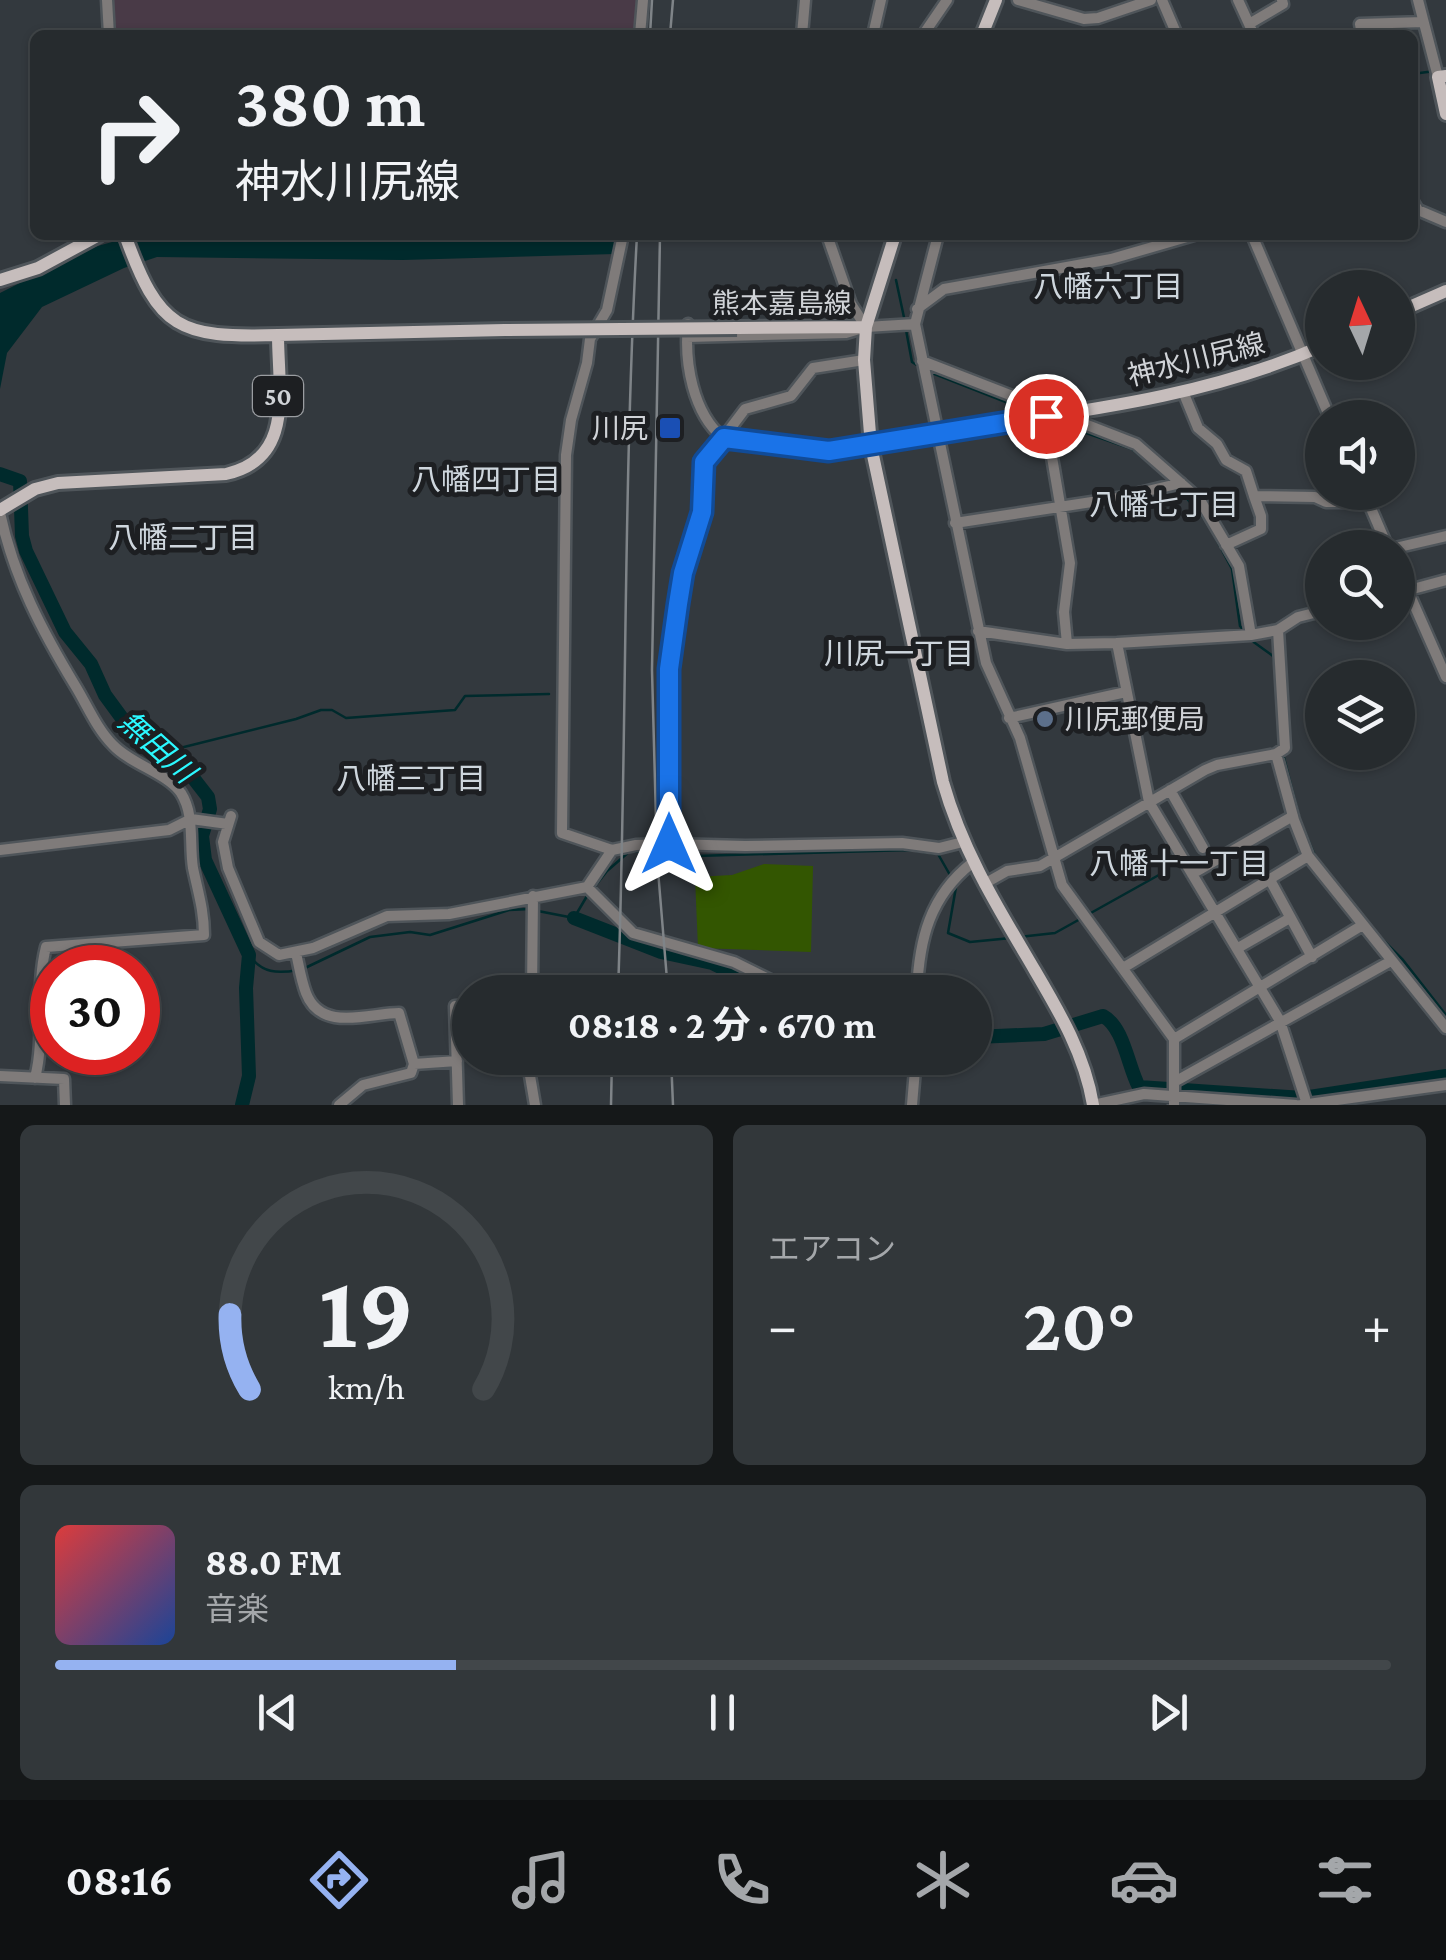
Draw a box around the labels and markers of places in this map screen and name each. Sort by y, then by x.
pin [1004,374,1089,459]
place label: 川尻 [592,413,648,444]
marker: 川尻 [657,415,683,441]
place label: 川尻郵便局 [1065,704,1205,735]
marker: 川尻郵便局 [1034,708,1056,730]

